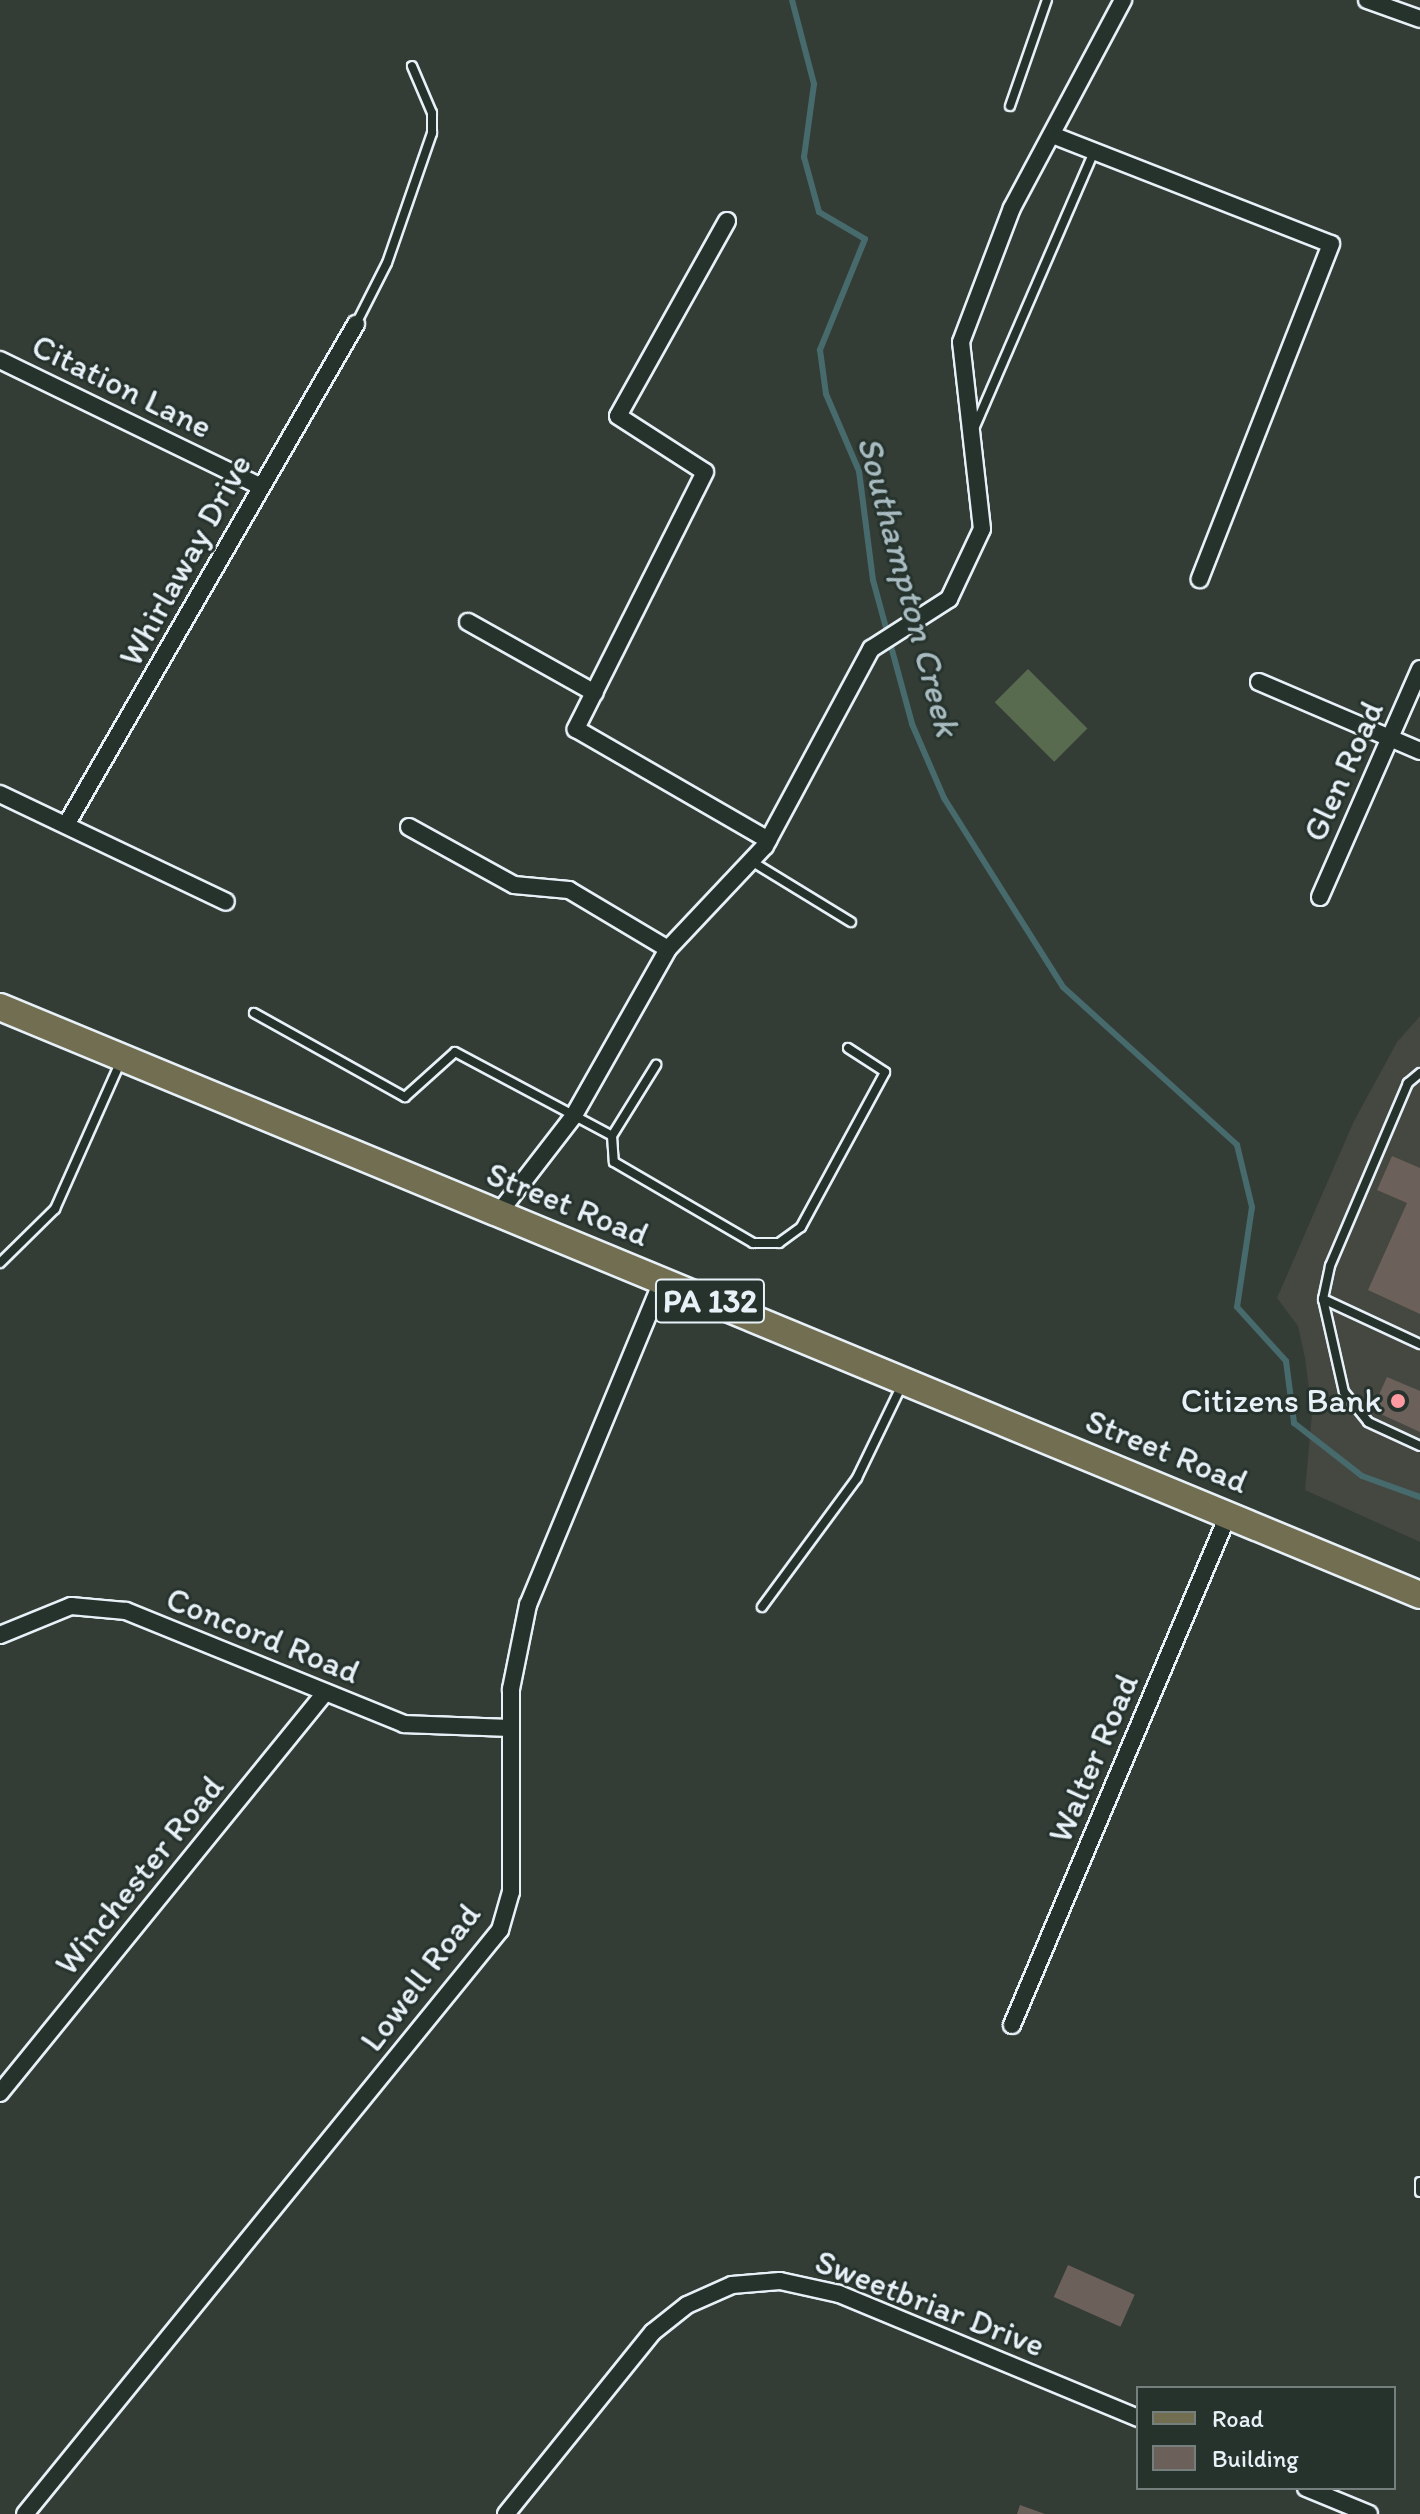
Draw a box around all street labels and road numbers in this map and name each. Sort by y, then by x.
street label: Citation Lane [25,325,219,447]
street label: Whirlaway Drive [110,447,260,673]
street label: Glen Road [1294,695,1392,847]
street label: Street Road [481,1153,655,1255]
road number: PA 132 [654,1273,766,1329]
street label: Street Road [1080,1400,1254,1502]
street label: Concord Road [161,1578,365,1692]
street label: Walter Road [1039,1668,1147,1848]
street label: Winchester Road [46,1767,232,1983]
street label: Lowell Road [351,1895,489,2059]
street label: Sweetbriar Drive [810,2241,1050,2365]

